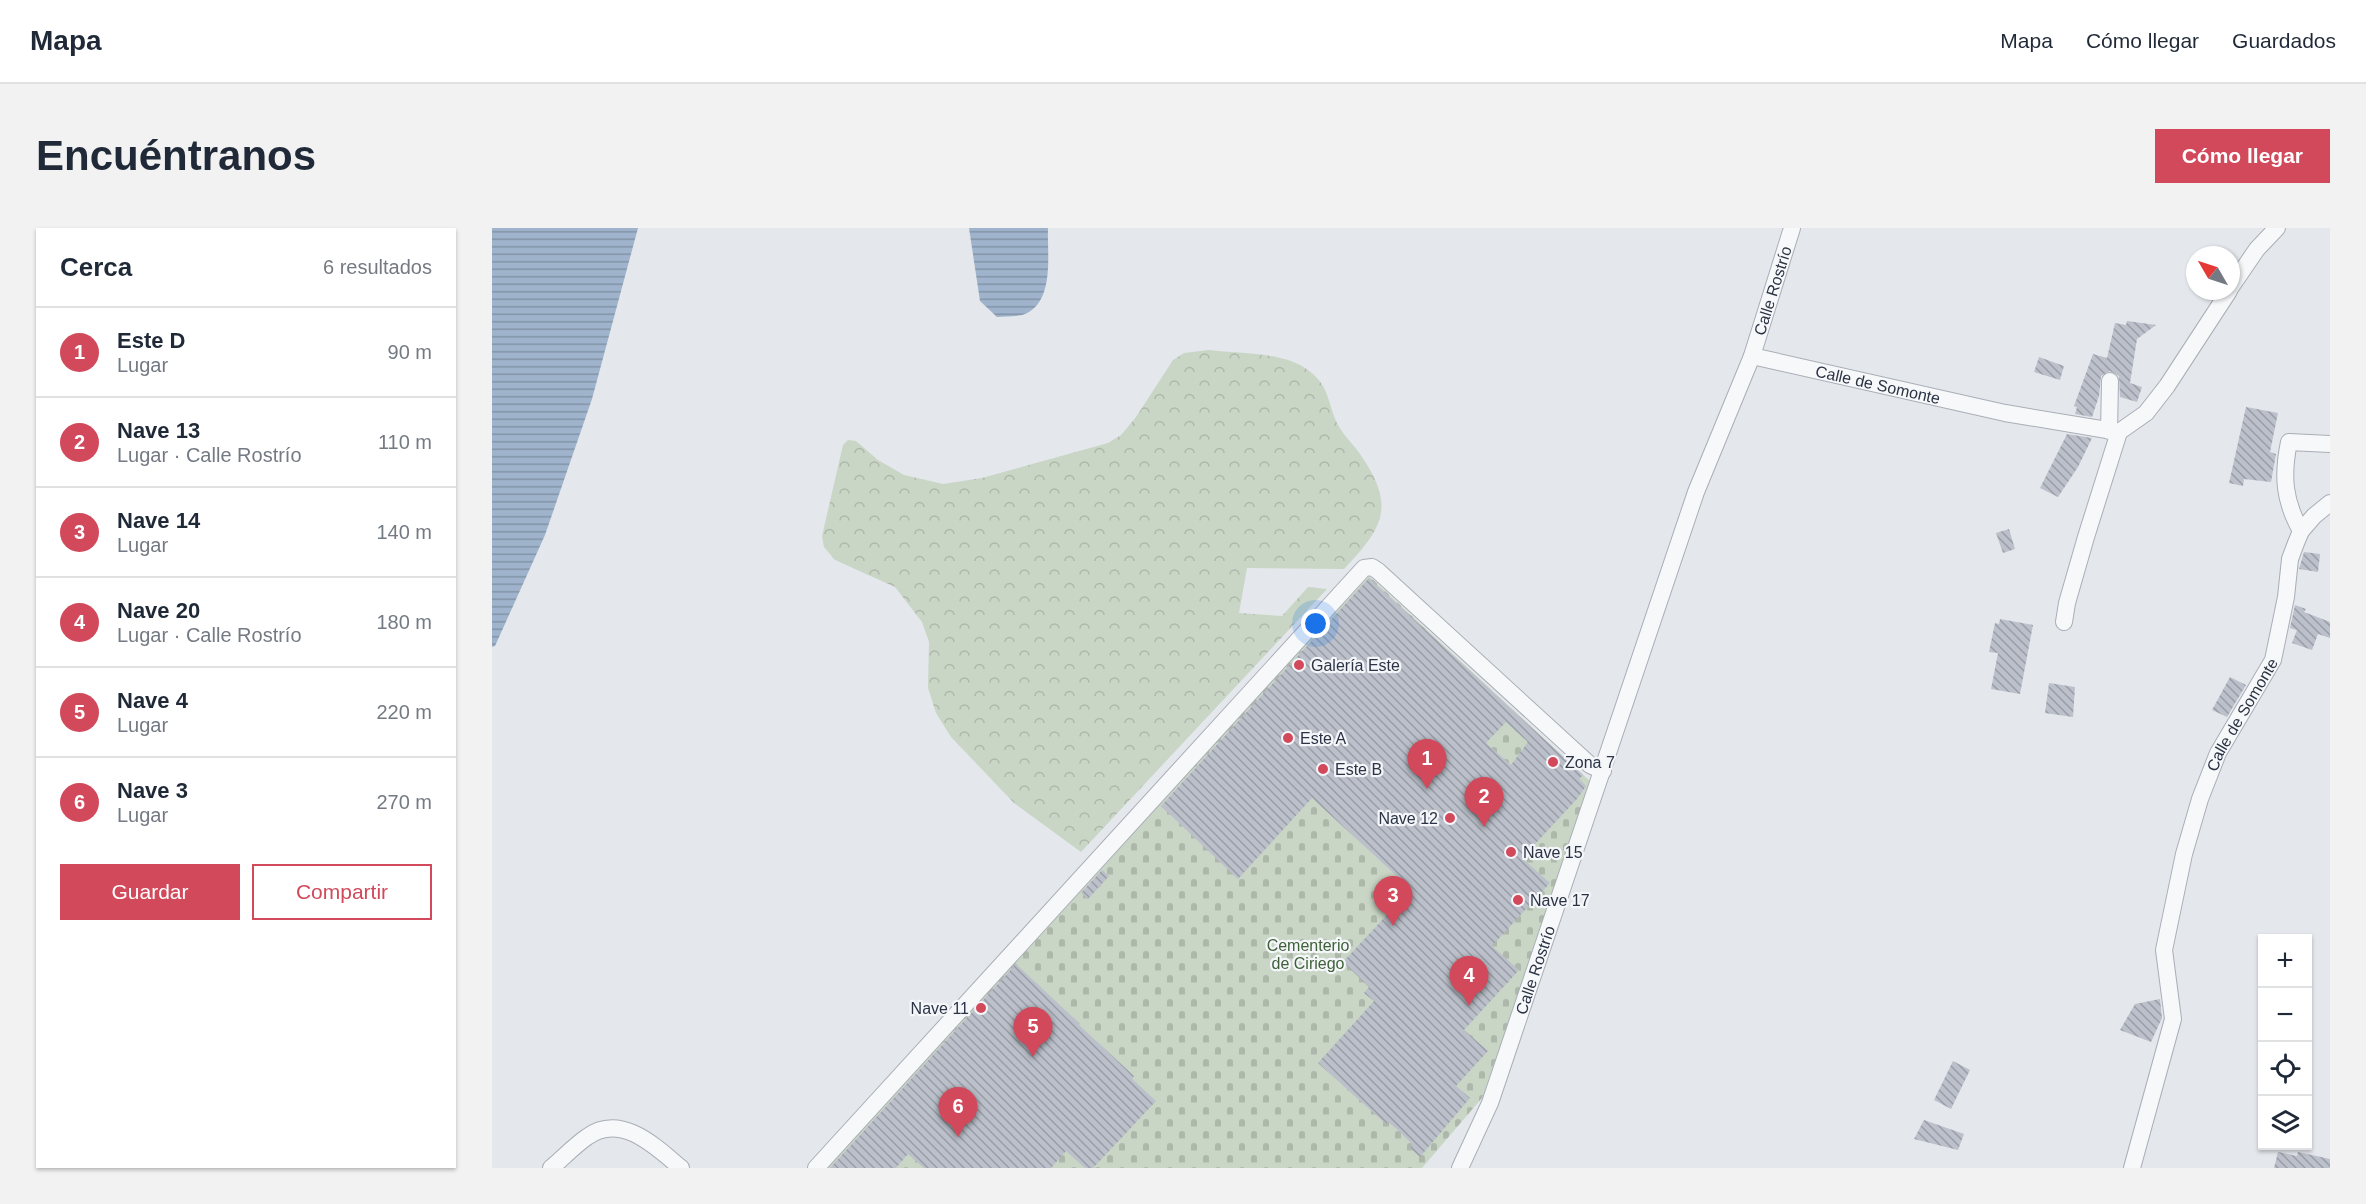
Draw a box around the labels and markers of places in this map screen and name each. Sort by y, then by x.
place label: Galería Este [1311,657,1400,674]
marker: Galería Este [1292,658,1306,672]
place label: Este A [1300,730,1347,747]
marker: Este A [1281,731,1295,745]
pin: 1 [1408,740,1446,789]
place label: Zona 7 [1565,754,1615,771]
marker: Zona 7 [1546,755,1560,769]
place label: Este B [1335,761,1382,778]
marker: Este B [1316,762,1330,776]
pin: 2 [1464,778,1504,827]
place label: Nave 12 [1378,810,1438,827]
marker: Nave 12 [1443,811,1457,825]
place label: Nave 15 [1523,844,1583,861]
marker: Nave 15 [1504,845,1518,859]
pin: 3 [1374,876,1412,926]
place label: Nave 17 [1530,892,1590,909]
marker: Nave 17 [1511,893,1525,907]
pin: 4 [1450,956,1488,1006]
place label: Nave 11 [911,1000,969,1017]
marker: Nave 11 [974,1001,988,1015]
pin: 5 [1014,1008,1052,1057]
pin: 6 [938,1088,978,1137]

